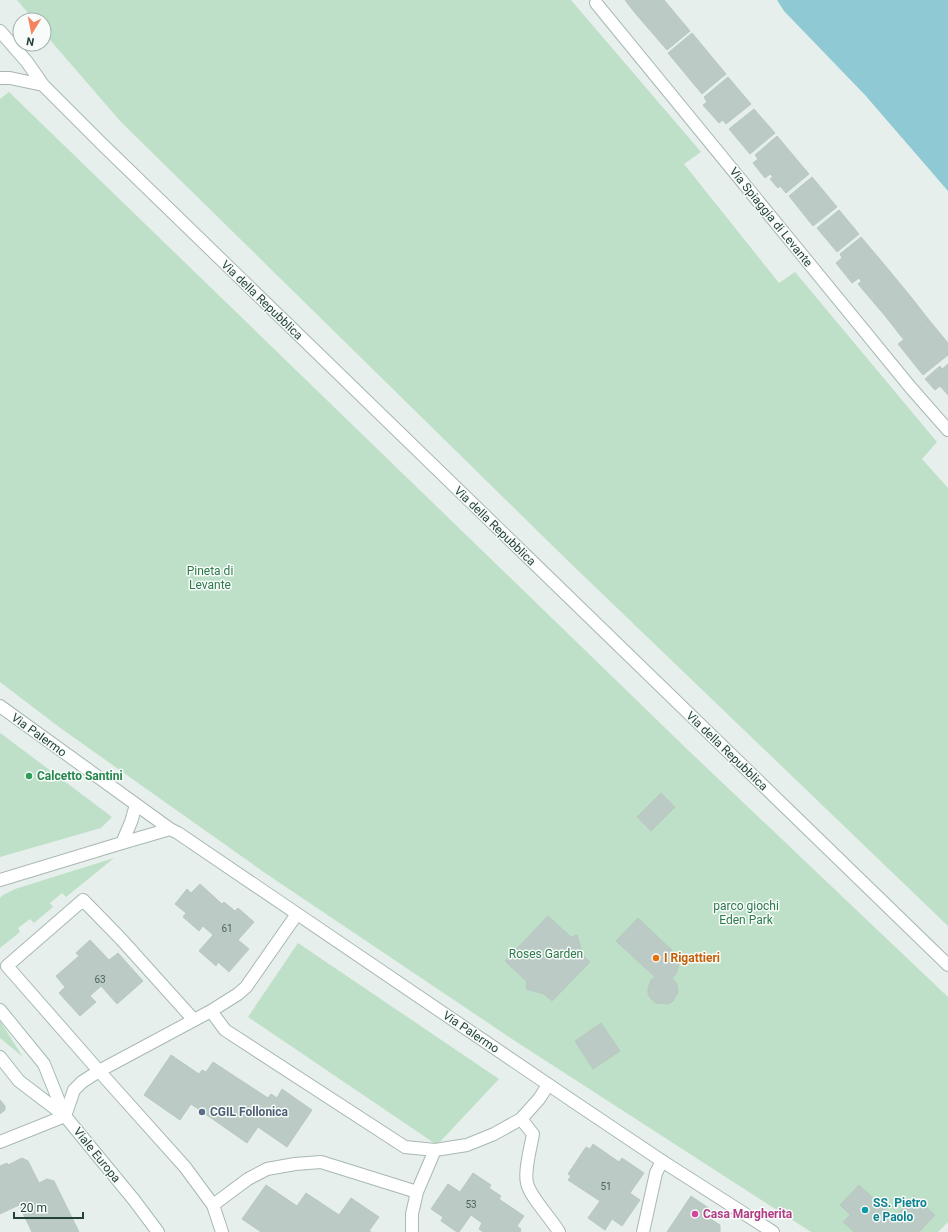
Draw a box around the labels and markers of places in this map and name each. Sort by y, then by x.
place label: Calcetto Santini [37,769,123,783]
marker: Calcetto Santini [24,771,34,781]
place label: I Rigattieri [664,951,720,965]
marker: I Rigattieri [651,953,661,963]
place label: CGIL Follonica [210,1105,289,1119]
marker: CGIL Follonica [197,1107,207,1117]
place label: SS. Pietro e Paolo [873,1196,927,1224]
marker: SS. Pietro e Paolo [860,1205,870,1215]
place label: Casa Margherita [703,1207,793,1221]
marker: Casa Margherita [690,1209,700,1219]

